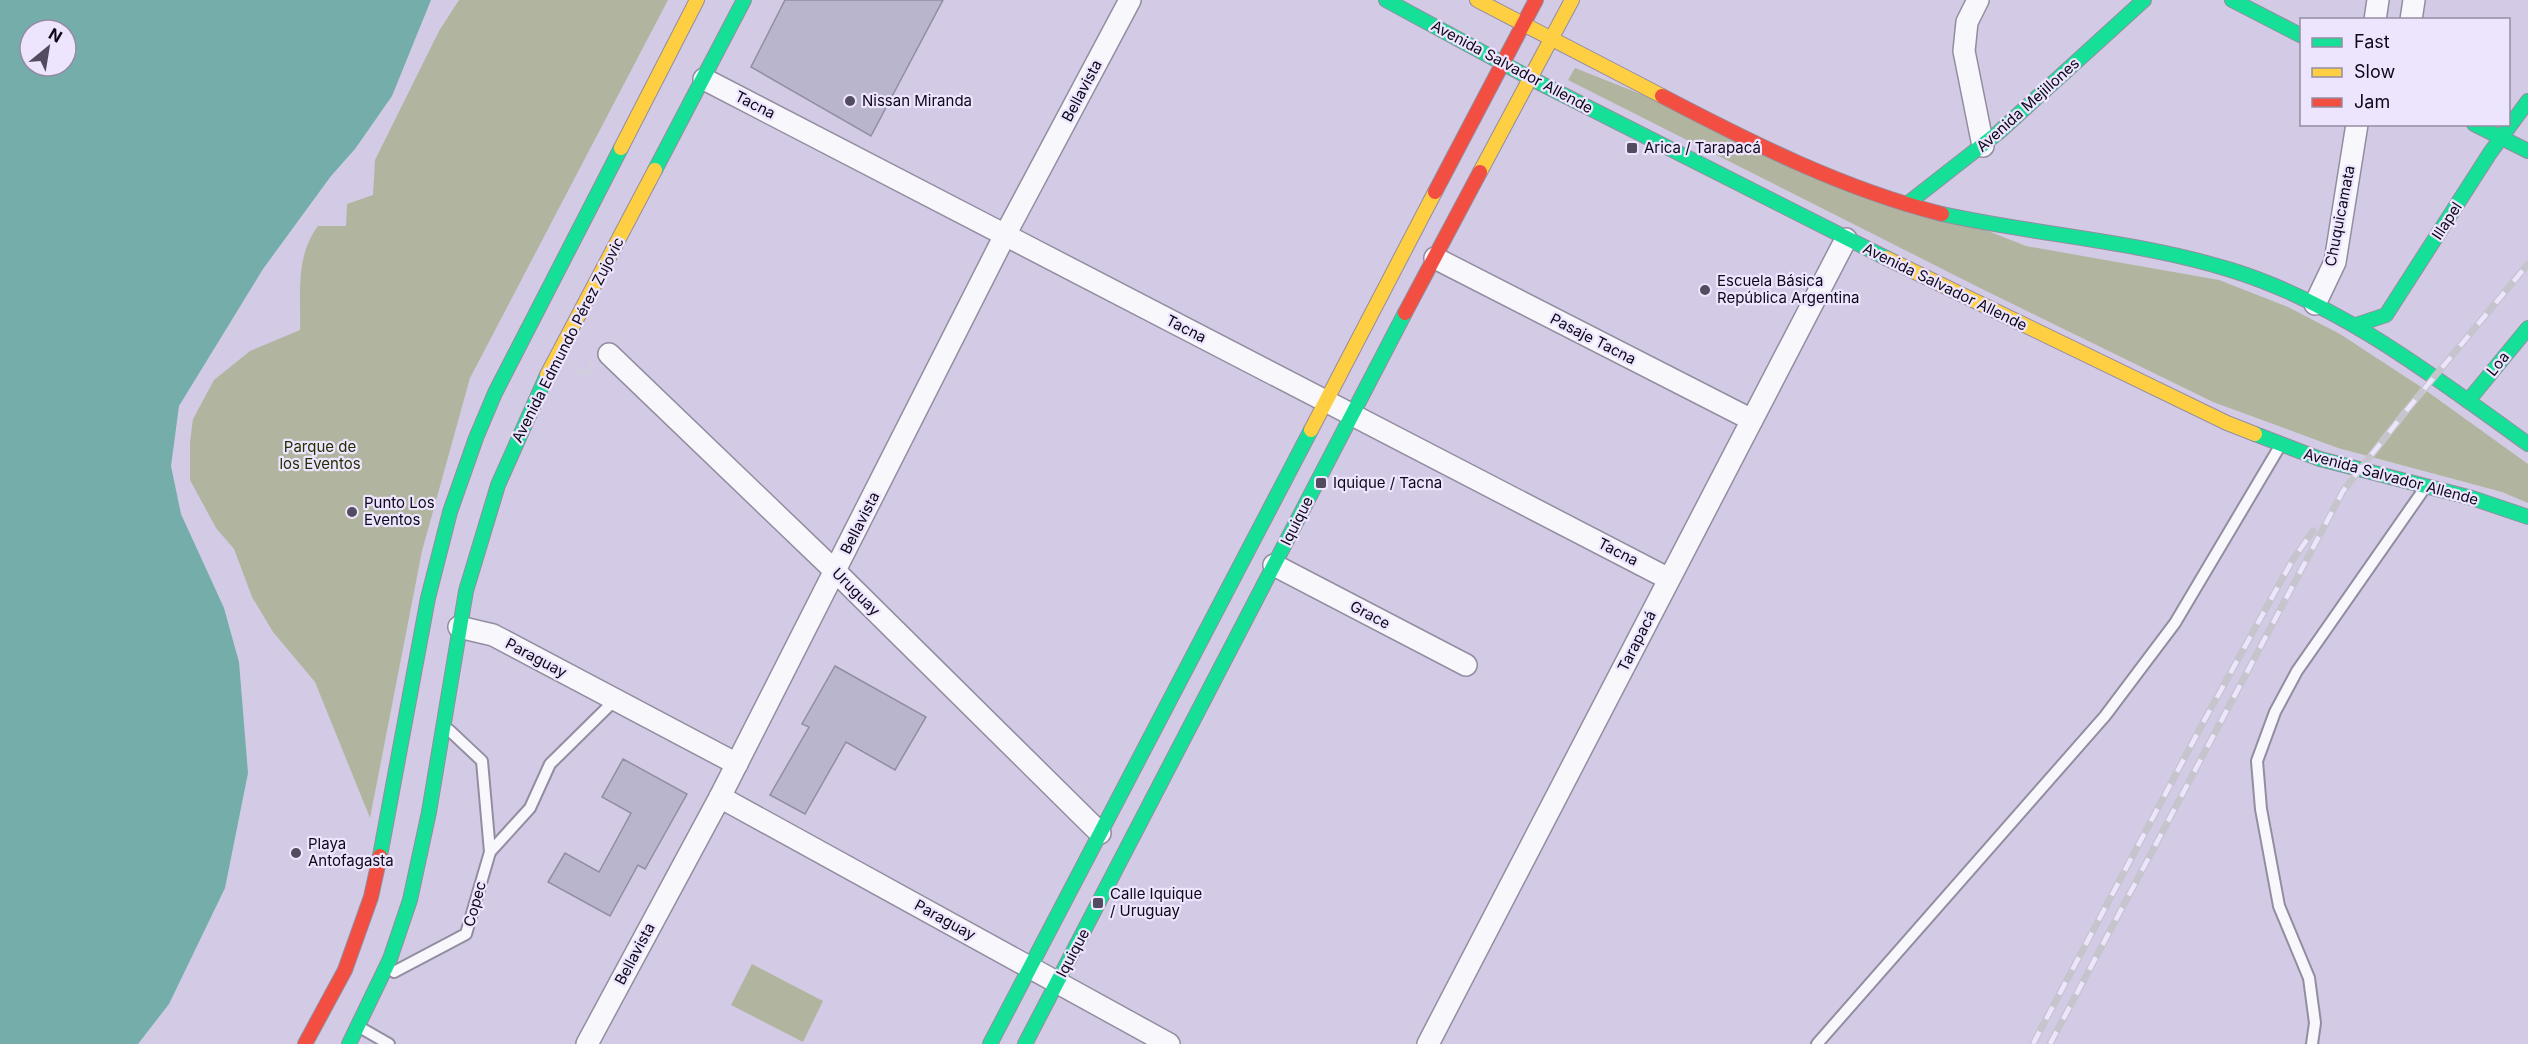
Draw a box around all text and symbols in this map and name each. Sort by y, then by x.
street label: Avenida Salvador Allende [1428,16,1596,117]
north arrow [18,18,78,78]
legend [2300,18,2510,126]
text: N [45,23,66,47]
text: Fast [2354,31,2390,52]
street label: Avenida Mejillones [1972,53,2083,156]
street label: Bellavista [1057,57,1106,125]
text: Slow [2354,61,2395,82]
street label: Tacna [732,86,779,123]
place label: Nissan Miranda [862,91,972,110]
text: Jam [2354,91,2390,112]
marker: Nissan Miranda [843,94,857,108]
place label: Arica / Tarapacá [1644,138,1761,157]
marker: Arica / Tarapacá [1625,141,1639,155]
street label: Chuquicamata [2320,164,2359,268]
street label: Illapel [2427,198,2466,243]
street label: Avenida Edmundo Pérez Zujovic [507,234,628,446]
street label: Avenida Salvador Allende [1860,239,2030,335]
place label: Escuela Básica República Argentina [1717,271,1859,307]
marker: Escuela Básica República Argentina [1698,283,1712,297]
street label: Pasaje Tacna [1547,309,1639,368]
street label: Tacna [1163,310,1210,347]
street label: Loa [2482,348,2513,380]
park label: Parque de los Eventos [279,437,361,473]
street label: Avenida Salvador Allende [2302,444,2481,509]
place label: Iquique / Tacna [1333,473,1442,492]
marker: Iquique / Tacna [1314,476,1328,490]
street label: Bellavista [836,488,883,557]
place label: Punto Los Eventos [364,493,435,529]
street label: Iquique [1276,493,1317,548]
marker: Punto Los Eventos [345,505,359,519]
street label: Tacna [1595,533,1642,570]
street label: Uruguay [828,564,885,620]
street label: Grace [1347,596,1393,633]
street label: Tarapacá [1613,607,1660,674]
street label: Paraguay [502,633,571,682]
place label: Playa Antofagasta [308,834,394,870]
marker: Playa Antofagasta [289,846,303,860]
street label: Copec [459,879,490,929]
place label: Calle Iquique / Uruguay [1110,884,1202,920]
street label: Paraguay [911,895,980,944]
marker: Calle Iquique / Uruguay [1091,896,1105,910]
street label: Bellavista [610,920,659,988]
street label: Iquique [1052,925,1093,980]

